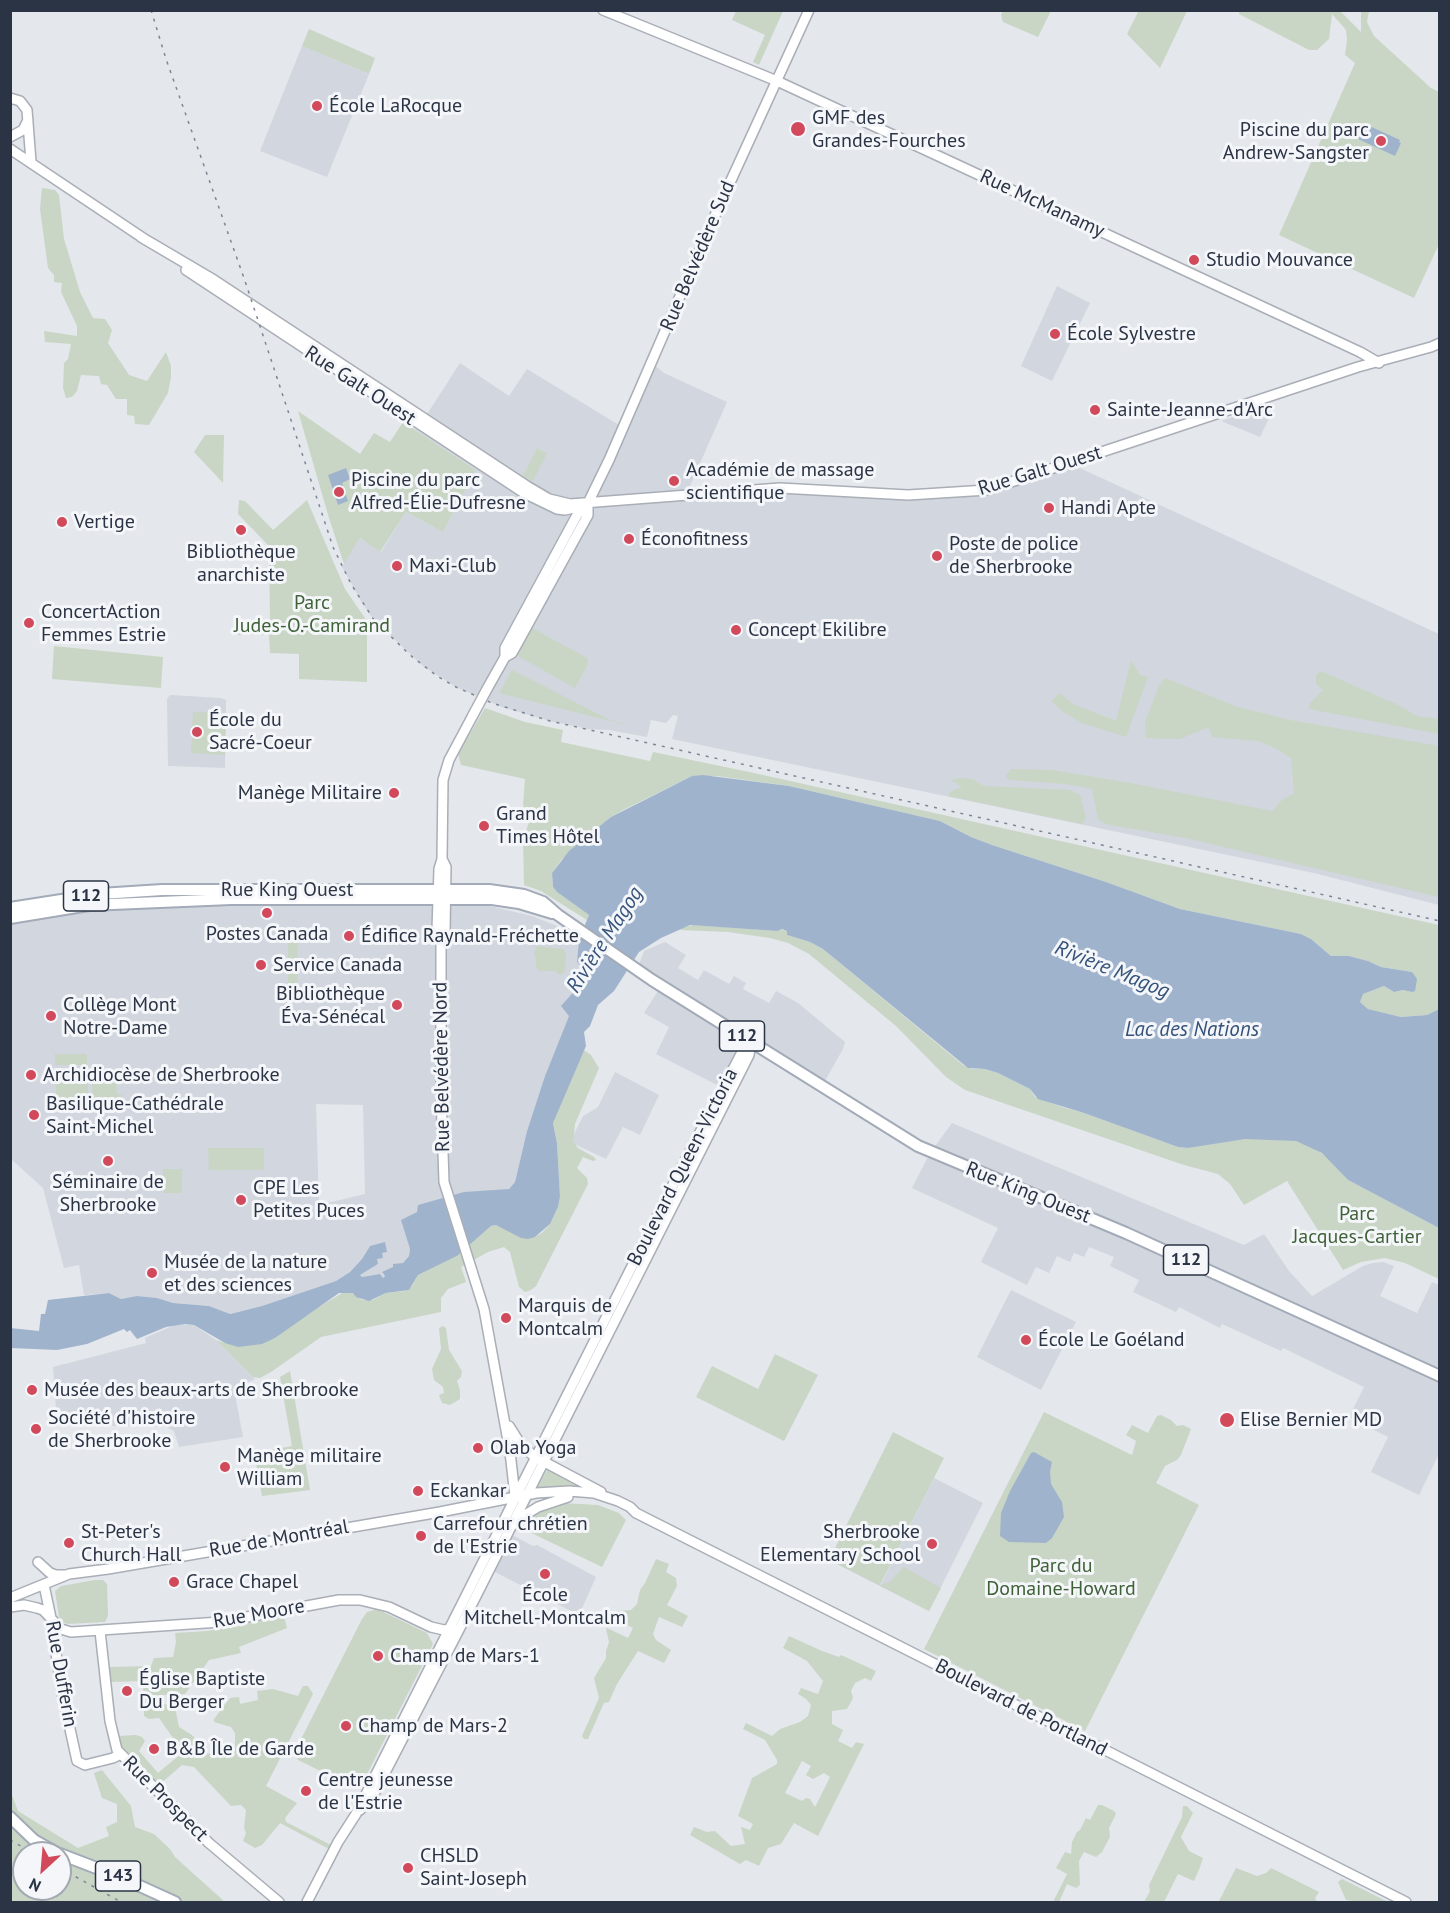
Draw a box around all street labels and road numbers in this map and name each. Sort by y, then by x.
street label: Rue McManamy [976,165,1108,243]
street label: Rue Belvédère Sud [656,177,740,335]
street label: Rue Galt Ouest [300,341,420,431]
street label: Rue Galt Ouest [975,441,1105,501]
street label: Rue King Ouest [221,878,353,902]
road number: 112 [64,881,109,911]
street label: Rue Belvédère Nord [429,982,455,1152]
road number: 112 [720,1021,764,1051]
street label: Boulevard Queen-Victoria [623,1064,743,1270]
street label: Rue King Ouest [962,1157,1094,1229]
road number: 112 [1164,1245,1208,1275]
street label: Rue de Montréal [207,1515,351,1563]
street label: Rue Moore [212,1594,306,1634]
street label: Rue Dufferin [40,1619,82,1729]
street label: Boulevard de Portland [931,1654,1111,1762]
street label: Rue Prospect [117,1751,213,1847]
road number: 143 [96,1861,140,1891]

